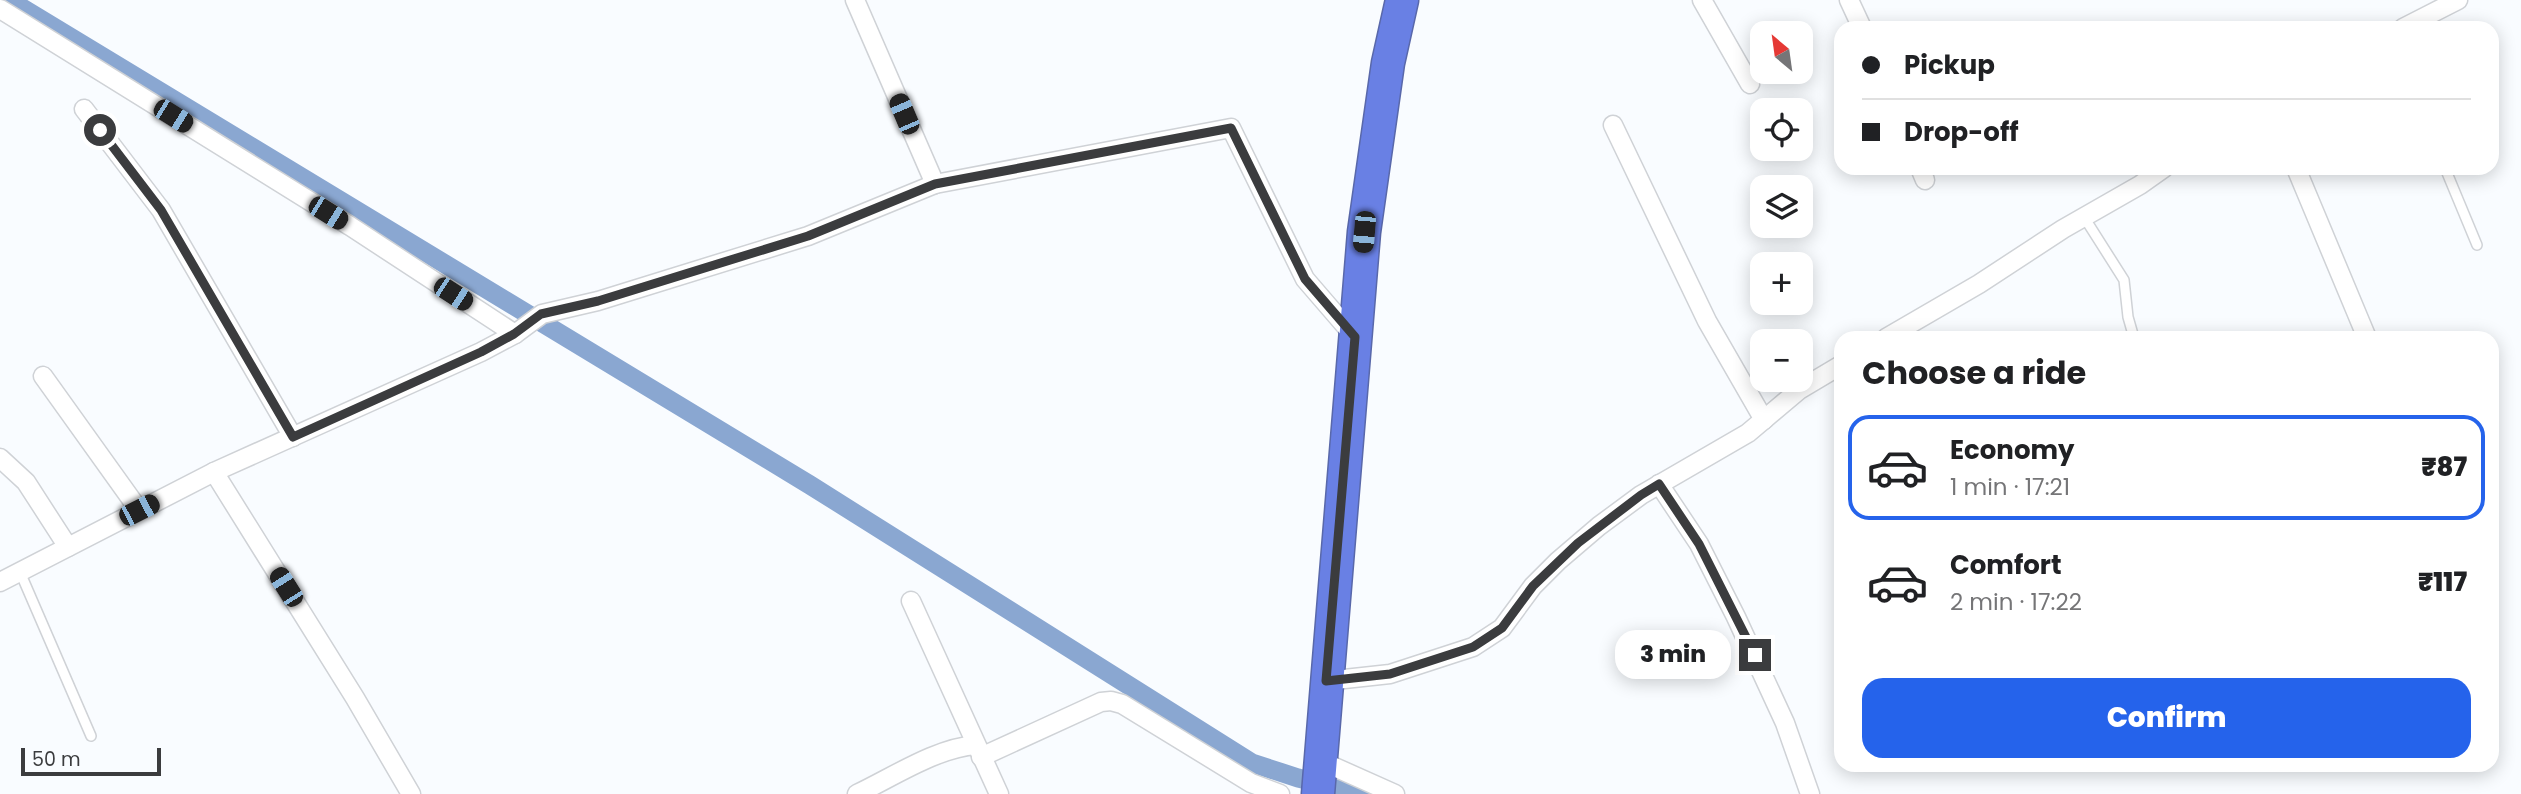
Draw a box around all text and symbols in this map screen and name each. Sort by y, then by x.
north arrow [1750,21,1813,84]
map controls [1750,21,1813,392]
text: Pickup [1904,47,1995,83]
car [887,91,922,137]
car [150,96,197,136]
button: locate [1750,98,1813,161]
route start [84,114,116,146]
text: Drop-off [1904,114,2019,150]
button: layers [1750,175,1813,238]
car [305,193,352,233]
car [1352,210,1377,254]
button: + [1750,252,1813,315]
car [430,274,477,314]
button: − [1750,329,1813,392]
text: Choose a ride [1862,350,2086,395]
text: Economy [1950,432,2074,468]
icon: car [1866,436,1929,499]
text: ₹87 [2421,449,2467,485]
text: 1 min · 17:21 [1950,471,2070,503]
car [116,491,163,529]
text: Comfort [1950,547,2062,583]
icon: car [1866,551,1929,614]
car [266,564,307,610]
text: ₹117 [2418,564,2467,600]
text: 2 min · 17:22 [1950,586,2082,618]
callout: 3 min [1615,630,1730,680]
text: 3 min [1640,638,1706,670]
route end [1739,639,1771,671]
button: Confirm [1862,678,2471,758]
scale bar [21,745,161,777]
text: 50 m [32,746,81,773]

